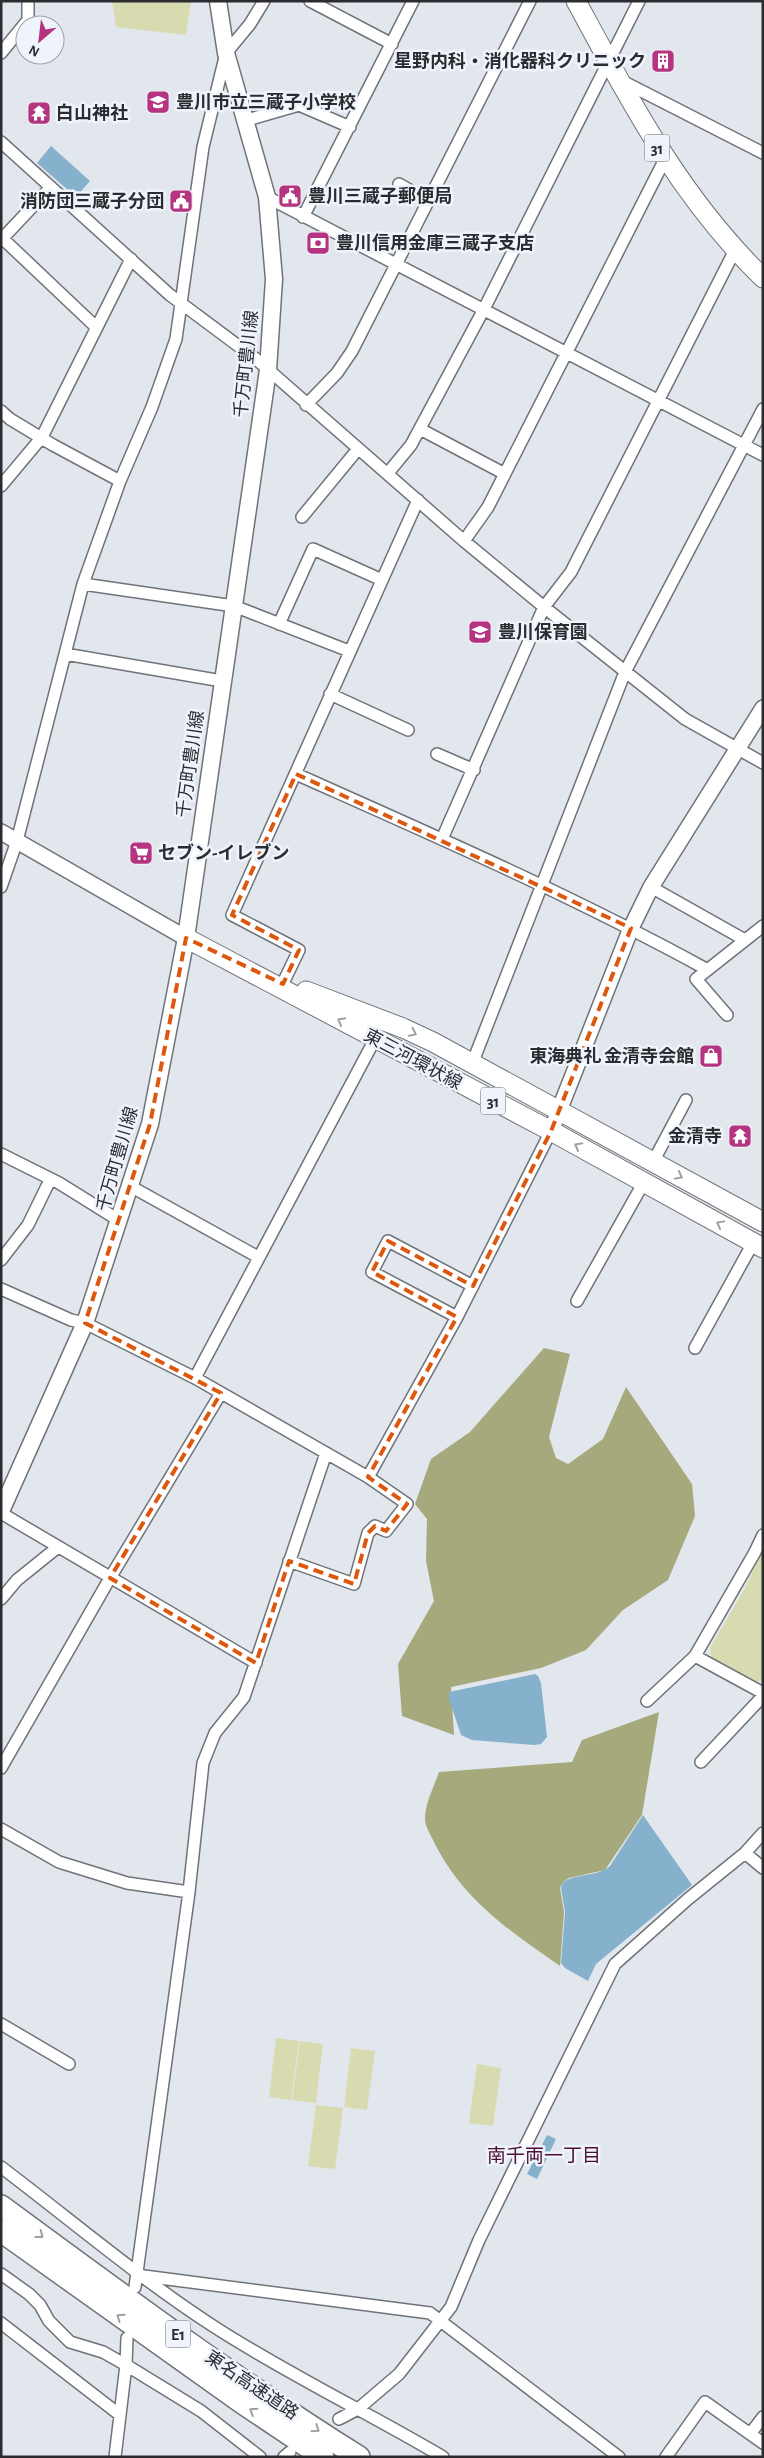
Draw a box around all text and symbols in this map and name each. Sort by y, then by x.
north arrow [15,15,65,65]
text: N [27,42,42,59]
building icon: 星野内科・消化器科クリニック [650,48,676,74]
place label: 星野内科・消化器科クリニック [394,51,646,71]
school or university icon: 豊川市立三蔵子小学校 [145,89,171,115]
place label: 豊川市立三蔵子小学校 [176,92,356,112]
temple icon: 白山神社 [26,100,52,126]
place label: 白山神社 [56,103,128,123]
road number: 31 [644,134,670,162]
public building icon: 豊川三蔵子郵便局 [277,183,303,209]
place label: 豊川三蔵子郵便局 [308,186,452,206]
public building icon: 消防団三蔵子分団 [168,188,194,214]
place label: 消防団三蔵子分団 [20,191,164,211]
bank icon: 豊川信用金庫三蔵子支店 [305,230,331,256]
place label: 豊川信用金庫三蔵子支店 [336,233,534,253]
street label: 千万町豊川線 [230,309,262,419]
school or university icon: 豊川保育園 [467,619,493,645]
place label: 豊川保育園 [498,622,588,642]
street label: 千万町豊川線 [173,709,207,819]
supermarket icon: セブン-イレブン [128,840,154,866]
place label: セブン-イレブン [158,843,289,863]
one-way arrow [337,1017,346,1027]
street label: 東三河環状線 [361,1025,465,1093]
one-way arrow [408,1027,417,1037]
shop icon: 東海典礼 金清寺会館 [698,1043,724,1069]
place label: 東海典礼 金清寺会館 [529,1046,694,1066]
road number: 31 [480,1088,506,1114]
street label: 千万町豊川線 [93,1104,141,1214]
temple icon: 金清寺 [727,1123,753,1149]
place label: 金清寺 [668,1127,722,1146]
one-way arrow [574,1142,583,1152]
one-way arrow [674,1170,683,1180]
one-way arrow [716,1221,725,1231]
district label: 南千両一丁目 [487,2146,601,2166]
one-way arrow [34,2229,43,2237]
one-way arrow [117,2315,126,2323]
road number: E1 [166,2320,190,2348]
street label: 東名高速道路 [202,2347,302,2423]
one-way arrow [250,2407,259,2417]
one-way arrow [311,2423,320,2432]

